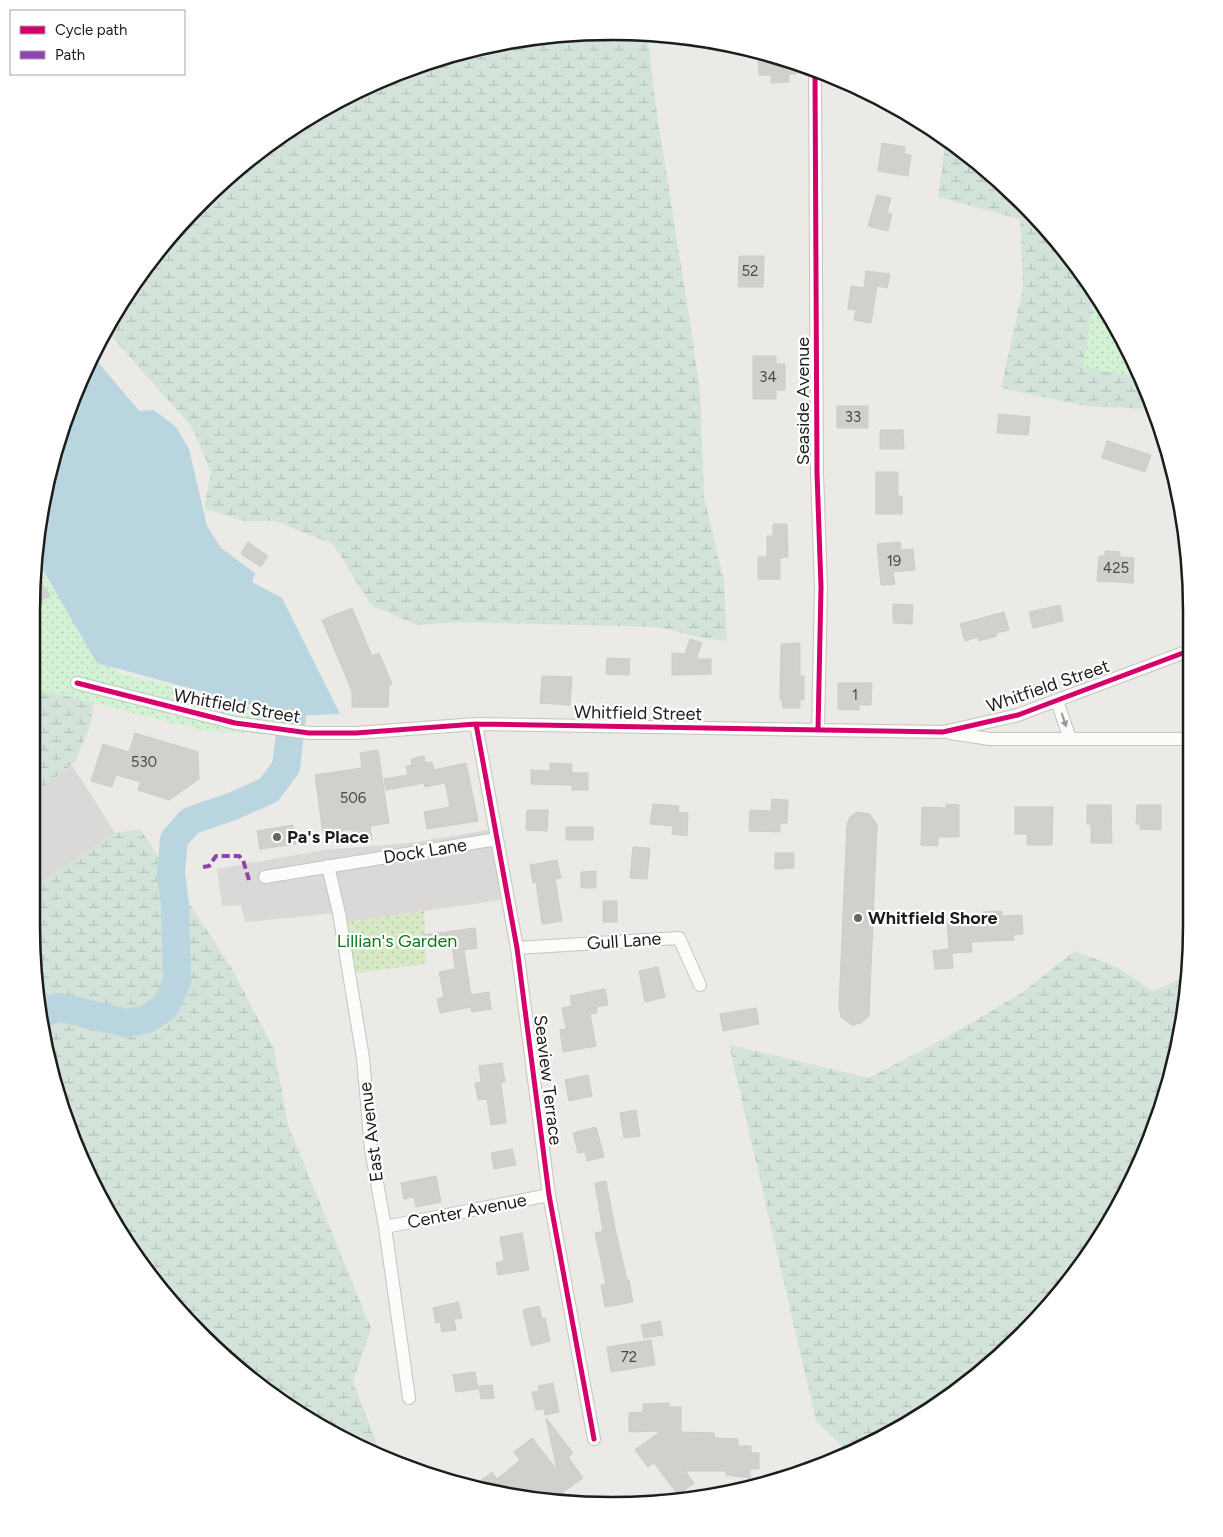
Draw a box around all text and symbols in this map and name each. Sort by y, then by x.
legend [10,10,185,75]
text: Cycle path [55,21,127,39]
text: Path [55,46,85,64]
house number: 52 [741,262,759,280]
street label: Seaside Avenue [792,337,814,465]
house number: 34 [759,368,777,386]
house number: 33 [845,408,861,426]
house number: 19 [887,552,901,570]
house number: 425 [1103,559,1129,577]
street label: Whitfield Street [984,655,1112,717]
street label: Whitfield Street [172,684,302,728]
house number: 1 [852,686,858,704]
street label: Whitfield Street [574,701,703,725]
one-way arrow [1060,713,1068,728]
house number: 530 [131,753,157,771]
house number: 506 [340,789,367,807]
place label: Pa's Place [287,826,369,848]
marker: Pa's Place [271,831,283,843]
street label: Dock Lane [382,834,468,868]
place label: Whitfield Shore [868,907,998,929]
marker: Whitfield Shore [852,912,864,924]
street label: Gull Lane [586,927,662,955]
park label: Lillian's Garden [337,930,457,952]
street label: Seaview Terrace [529,1014,567,1147]
street label: East Avenue [354,1081,388,1183]
street label: Center Avenue [406,1189,529,1233]
house number: 72 [621,1348,637,1366]

